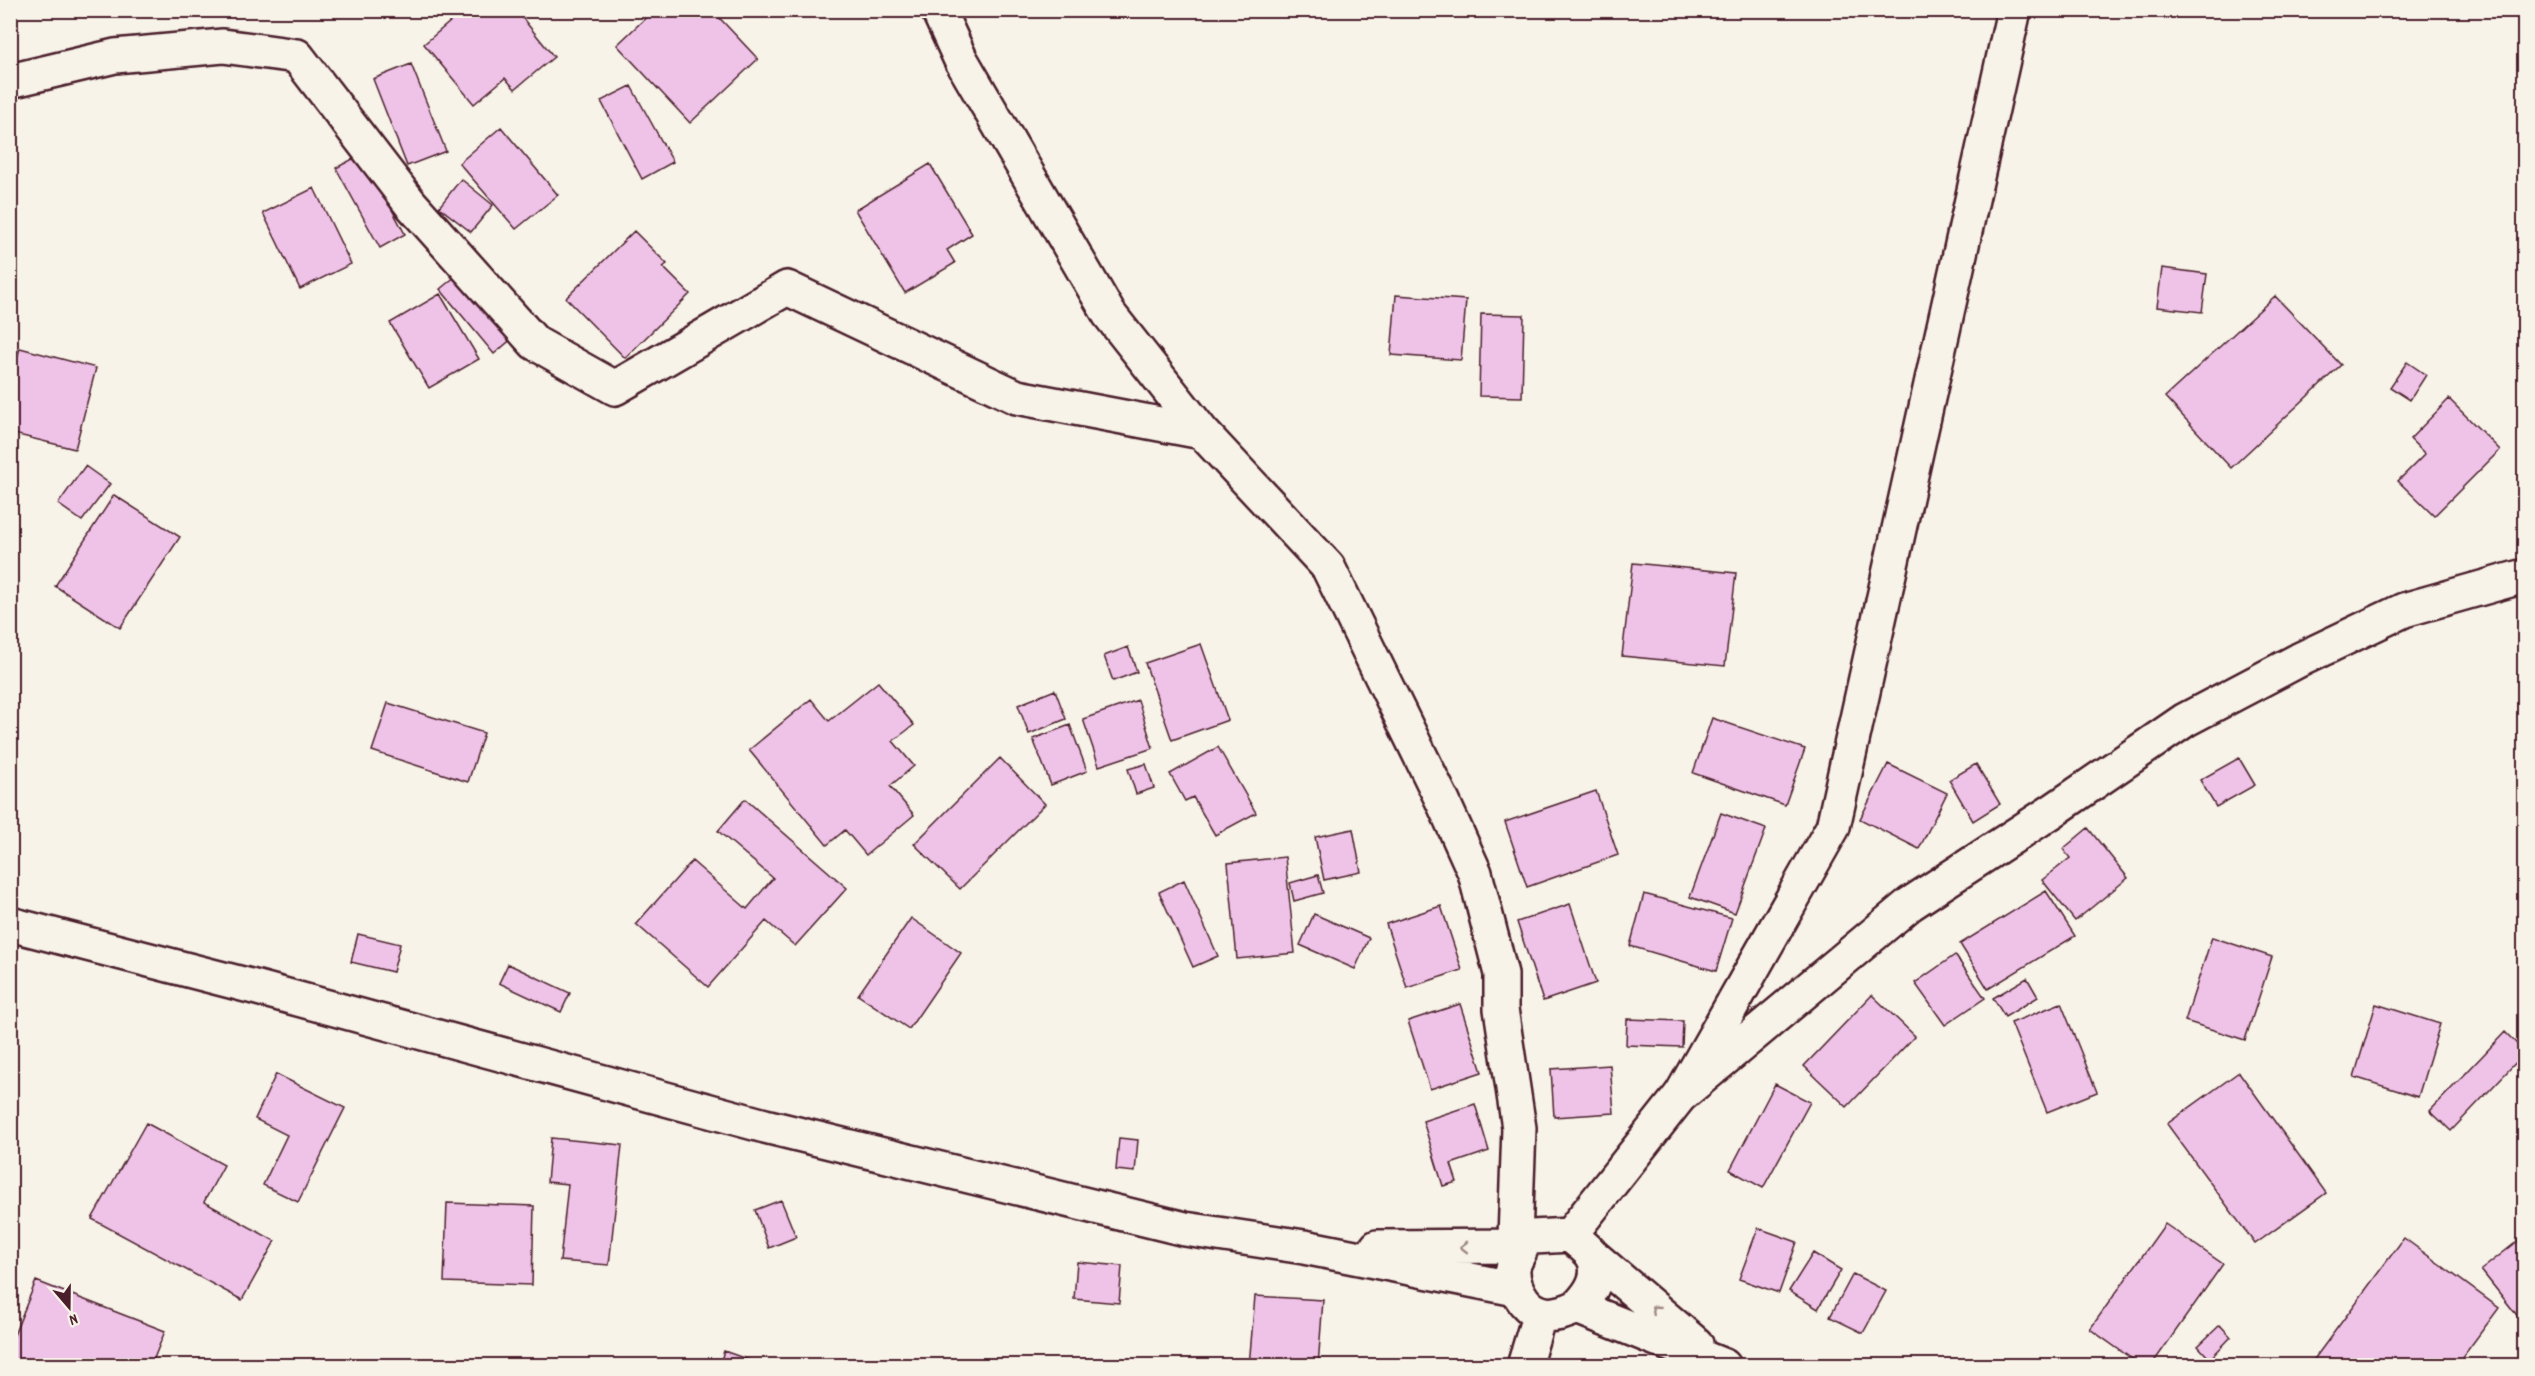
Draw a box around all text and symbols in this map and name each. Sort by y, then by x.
one-way arrow [1459,1241,1468,1253]
north arrow [39,1277,99,1337]
one-way arrow [1651,1306,1662,1317]
text: N [66,1307,81,1331]

